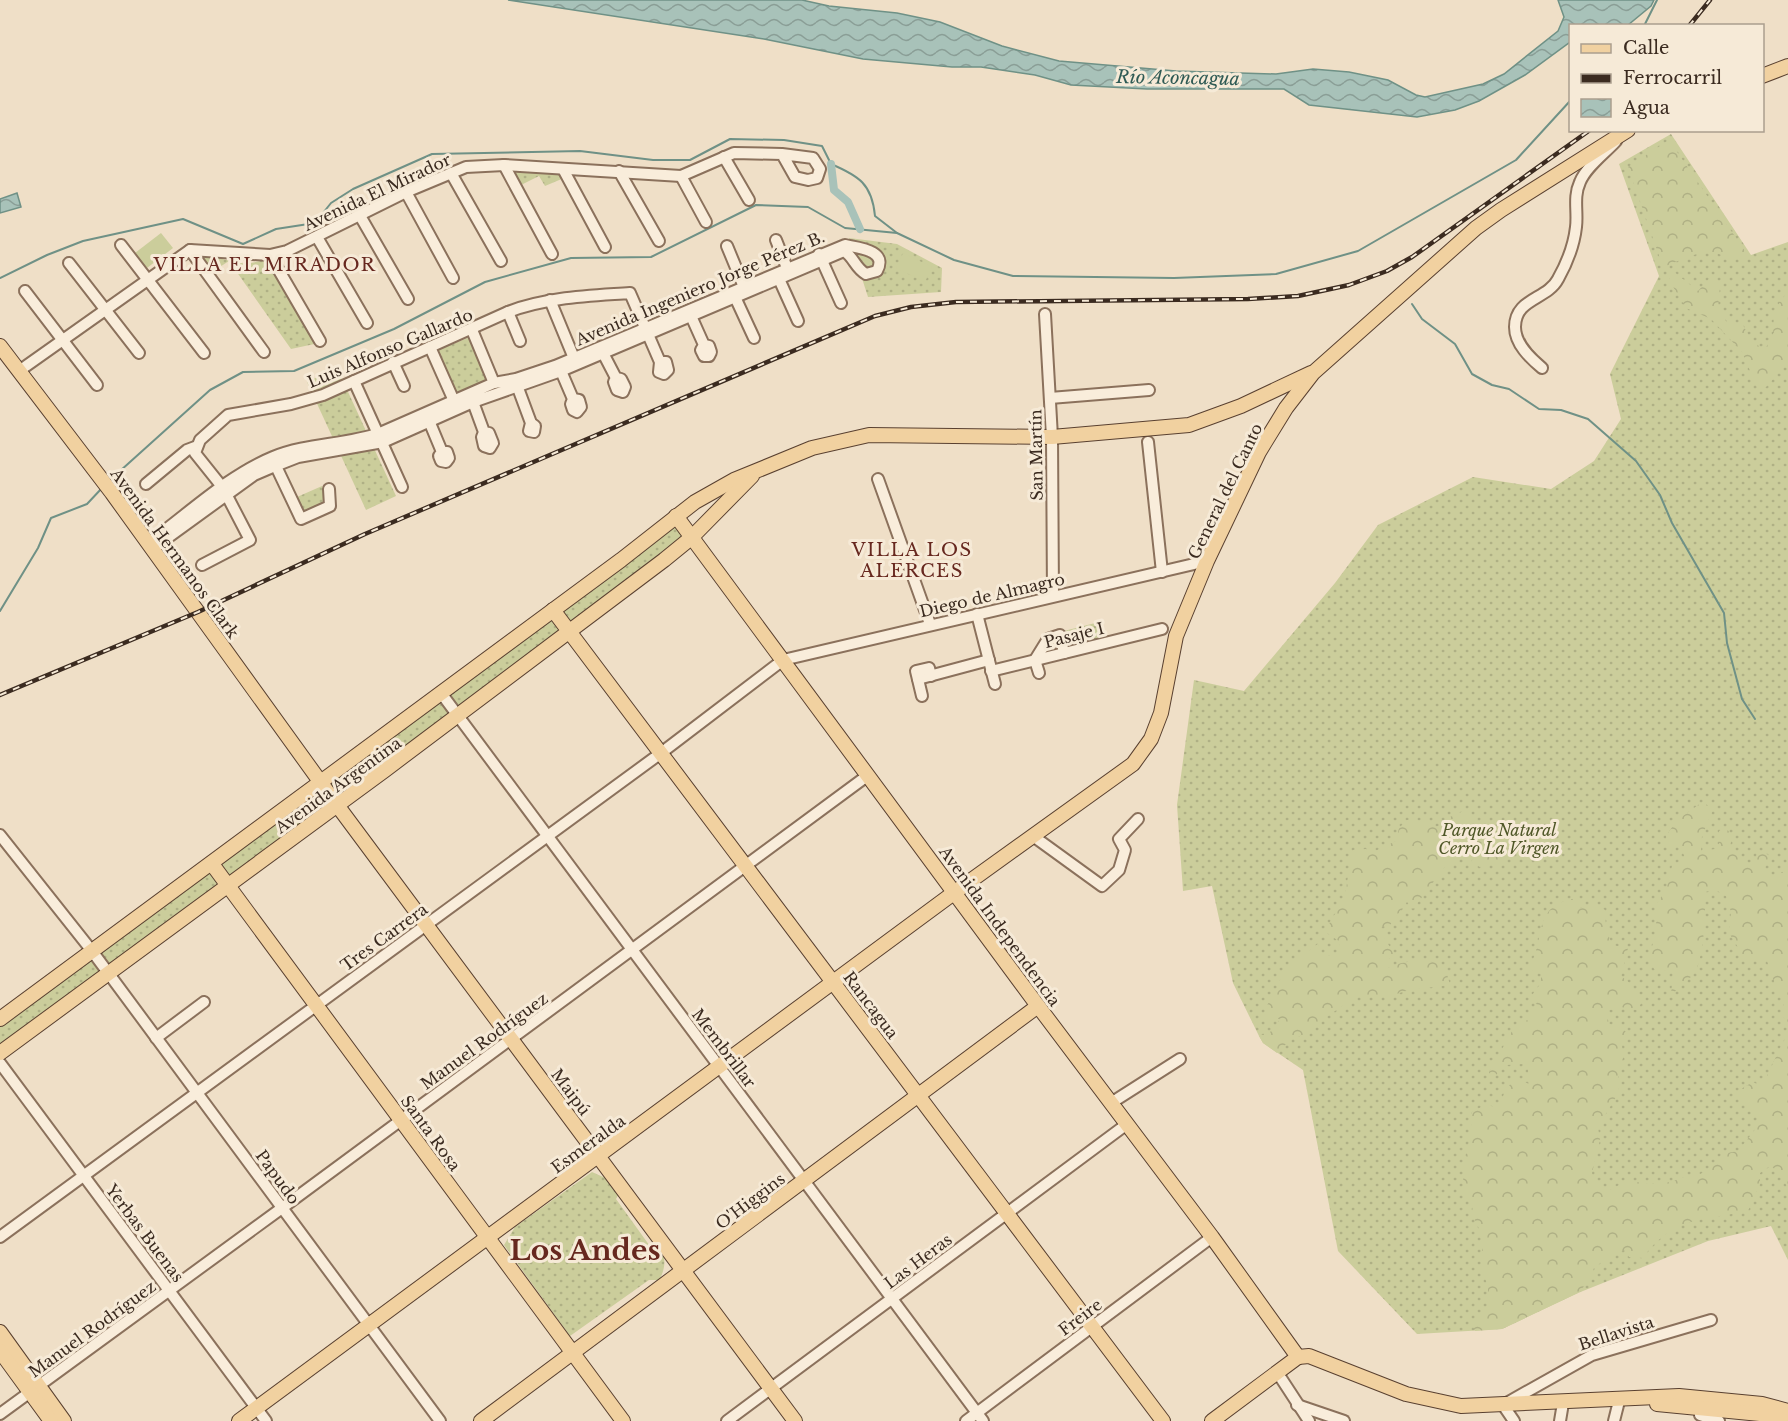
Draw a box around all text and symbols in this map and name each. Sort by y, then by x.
legend [1569,24,1764,132]
text: Calle [1623,37,1669,59]
water label: Río Aconcagua [1115,66,1240,90]
text: Ferrocarril [1623,67,1722,89]
text: Agua [1622,97,1670,119]
street label: Avenida El Mirador [299,149,454,235]
street label: Avenida Ingeniero Jorge Pérez B. [572,226,828,350]
district label: VILLA EL MIRADOR [153,254,376,276]
street label: Luis Alfonso Gallardo [304,304,476,392]
street label: San Martín [1025,409,1047,501]
street label: General del Canto [1183,420,1267,562]
street label: Avenida Hermanos Clark [106,463,244,642]
district label: VILLA LOS ALERCES [850,539,973,582]
street label: Diego de Almagro [917,569,1067,621]
street label: Pasaje I [1042,618,1106,652]
street label: Avenida Argentina [270,732,405,838]
park label: Parque Natural Cerro La Virgen [1438,820,1560,858]
street label: Avenida Independencia [935,841,1065,1010]
street label: Tres Carrera [337,899,431,975]
street label: Rancagua [839,967,903,1043]
street label: Manuel Rodríguez [417,988,552,1094]
street label: Membrillar [688,1005,760,1092]
street label: Maipú [547,1065,595,1120]
street label: Santa Rosa [397,1091,465,1175]
street label: Esmeralda [547,1110,629,1178]
street label: Papudo [252,1146,304,1208]
street label: O'Higgins [711,1168,789,1234]
street label: Yerbas Buenas [101,1179,188,1286]
street label: Las Heras [880,1229,956,1293]
district label: Los Andes [510,1233,660,1268]
street label: Manuel Rodríguez [25,1276,160,1382]
street label: Freire [1054,1294,1106,1340]
street label: Bellavista [1576,1311,1656,1355]

